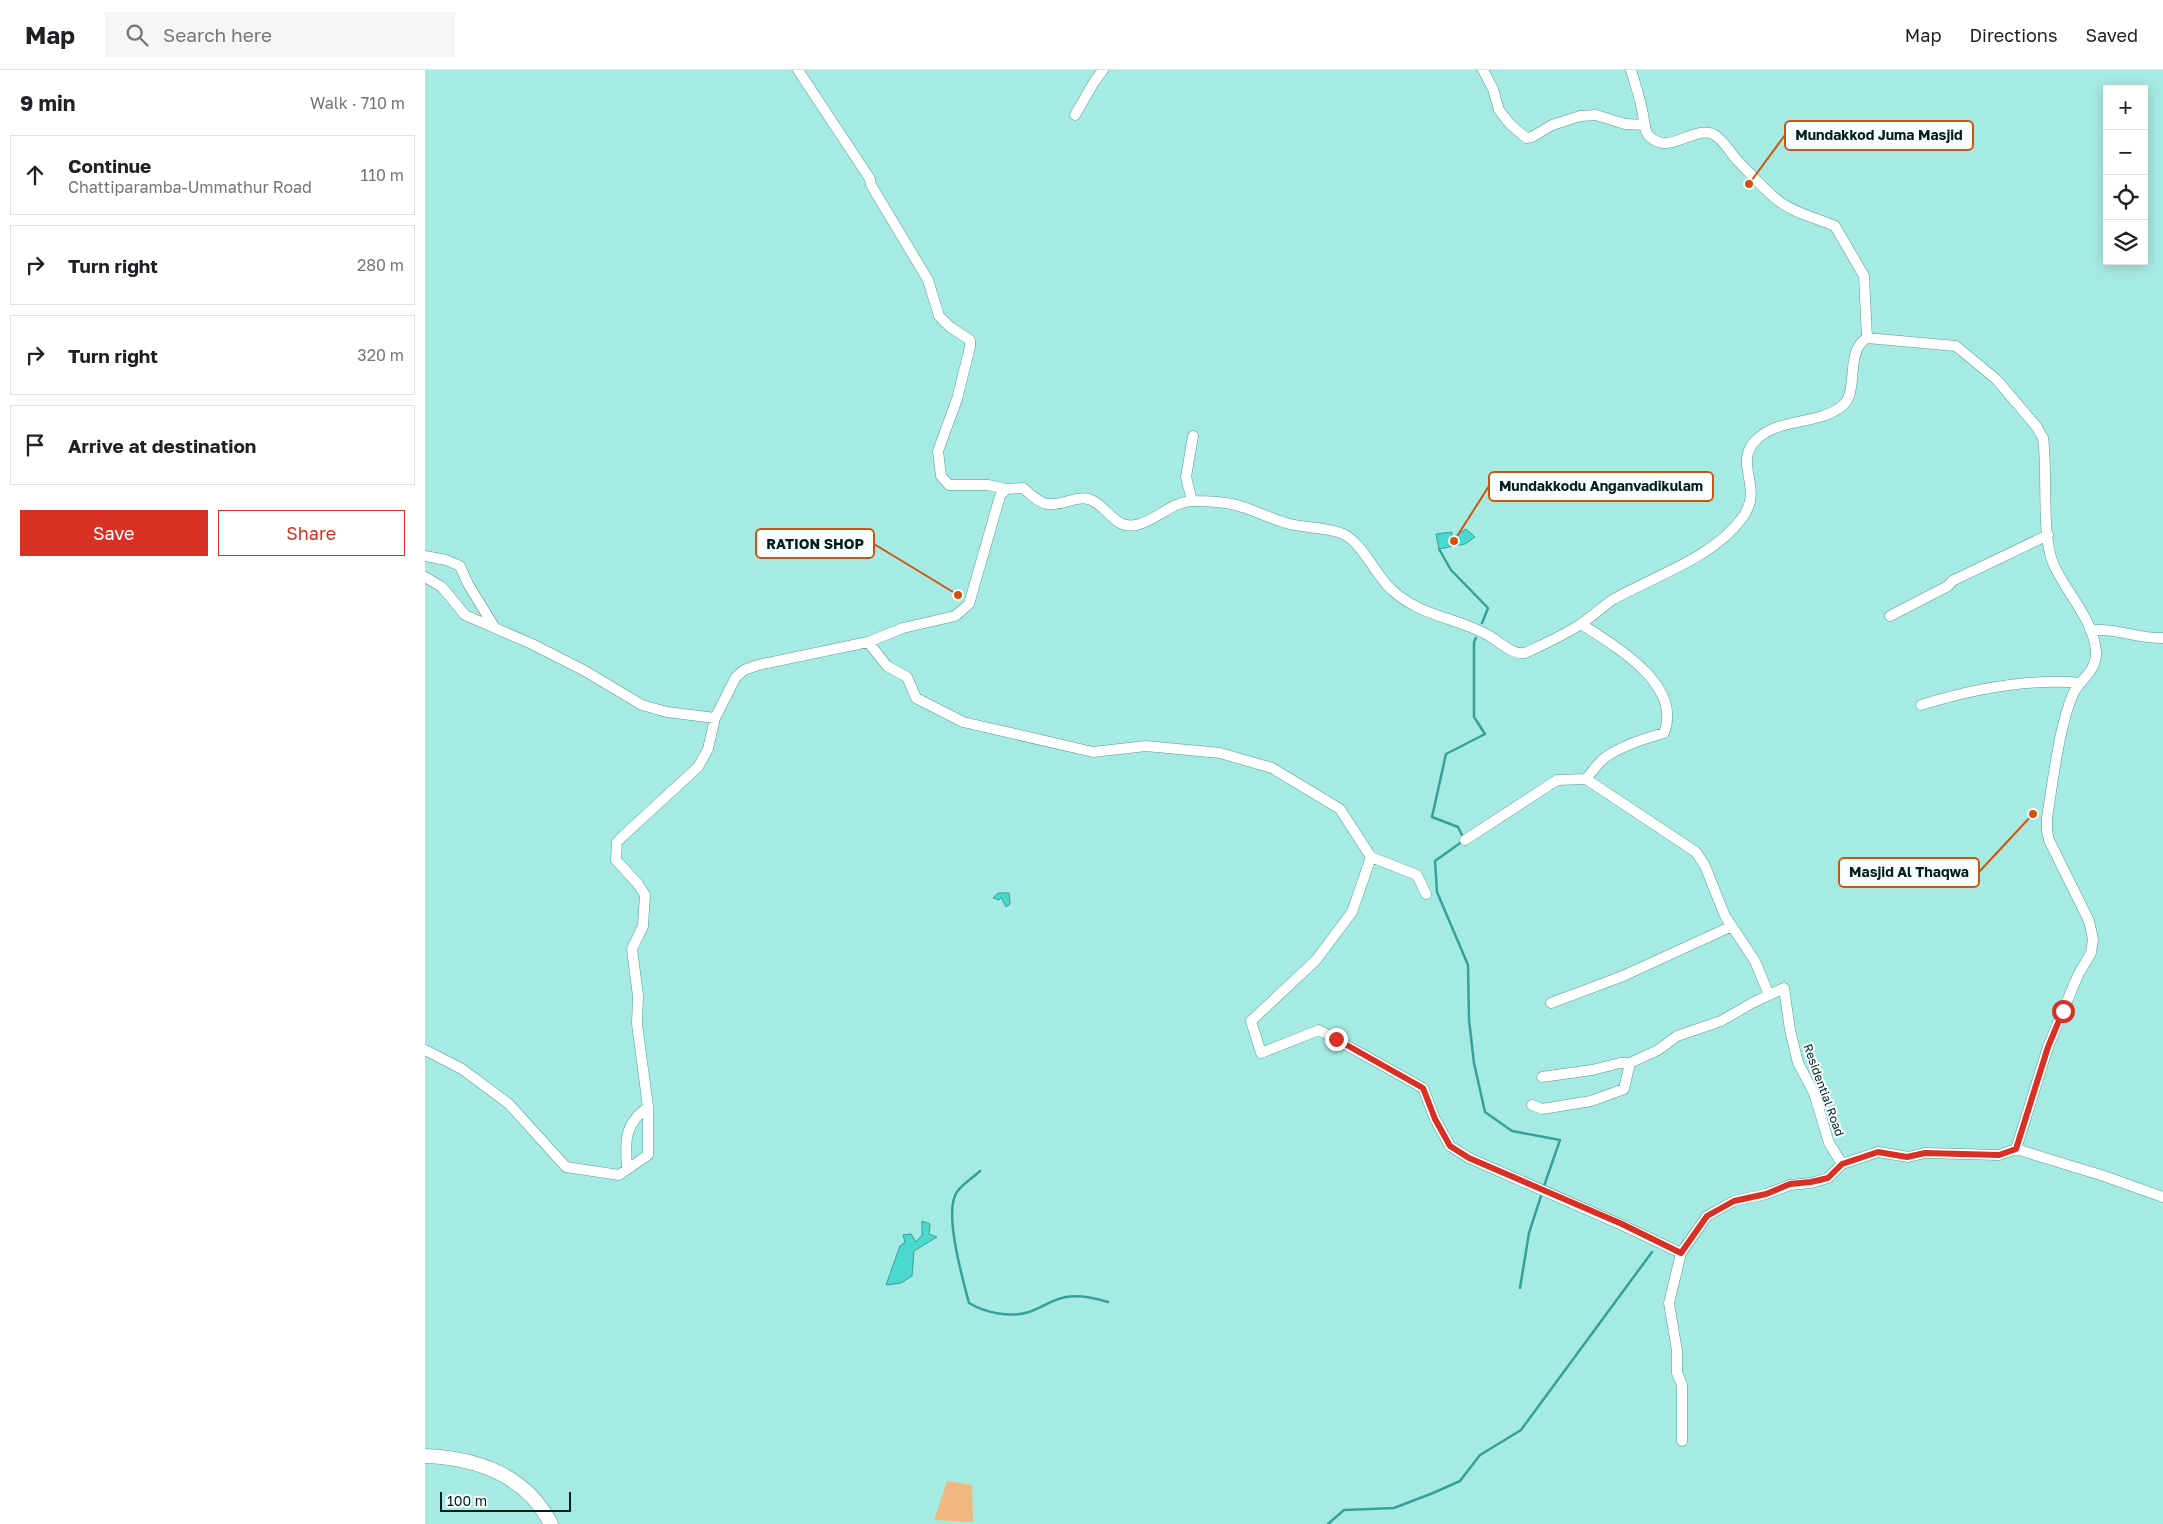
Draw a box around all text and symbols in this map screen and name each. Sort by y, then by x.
search box [105,12,455,57]
text: Map [25,20,75,49]
icon: search [123,21,151,49]
text: Search here [163,23,272,46]
text: Map [1905,24,1941,46]
text: Directions [1969,24,2057,46]
text: Saved [2085,24,2138,46]
map controls [2103,85,2148,265]
button: + [2103,85,2148,130]
text: 9 min [20,90,75,116]
text: Walk · 710 m [310,93,405,113]
callout: Mundakkod Juma Masjid [1785,121,1973,150]
text: Mundakkod Juma Masjid [1795,126,1963,143]
button: − [2103,130,2148,175]
text: Continue [68,154,151,177]
icon: ahead [21,161,49,189]
text: 110 m [360,165,404,185]
button: locate [2103,175,2148,220]
text: Chattiparamba-Ummathur Road [68,177,312,197]
button: layers [2103,220,2148,265]
icon: right [21,251,49,279]
text: Turn right [68,254,158,277]
text: 280 m [357,255,404,275]
icon: right [21,341,49,369]
text: Turn right [68,344,158,367]
text: 320 m [357,345,404,365]
icon: arrive [21,431,49,459]
text: Arrive at destination [68,434,256,457]
callout: Mundakkodu Anganvadikulam [1489,472,1713,501]
text: Mundakkodu Anganvadikulam [1499,477,1703,494]
button: Save [20,510,208,556]
button: Share [218,510,405,556]
callout: RATION SHOP [756,529,874,558]
text: RATION SHOP [766,535,864,552]
callout: Masjid Al Thaqwa [1839,858,1979,887]
text: Masjid Al Thaqwa [1849,863,1969,880]
route start [2052,1000,2075,1023]
route end [1325,1028,1348,1051]
street label: Residential Road [1800,1042,1848,1138]
scale bar [440,1489,571,1512]
text: 100 m [447,1492,487,1509]

